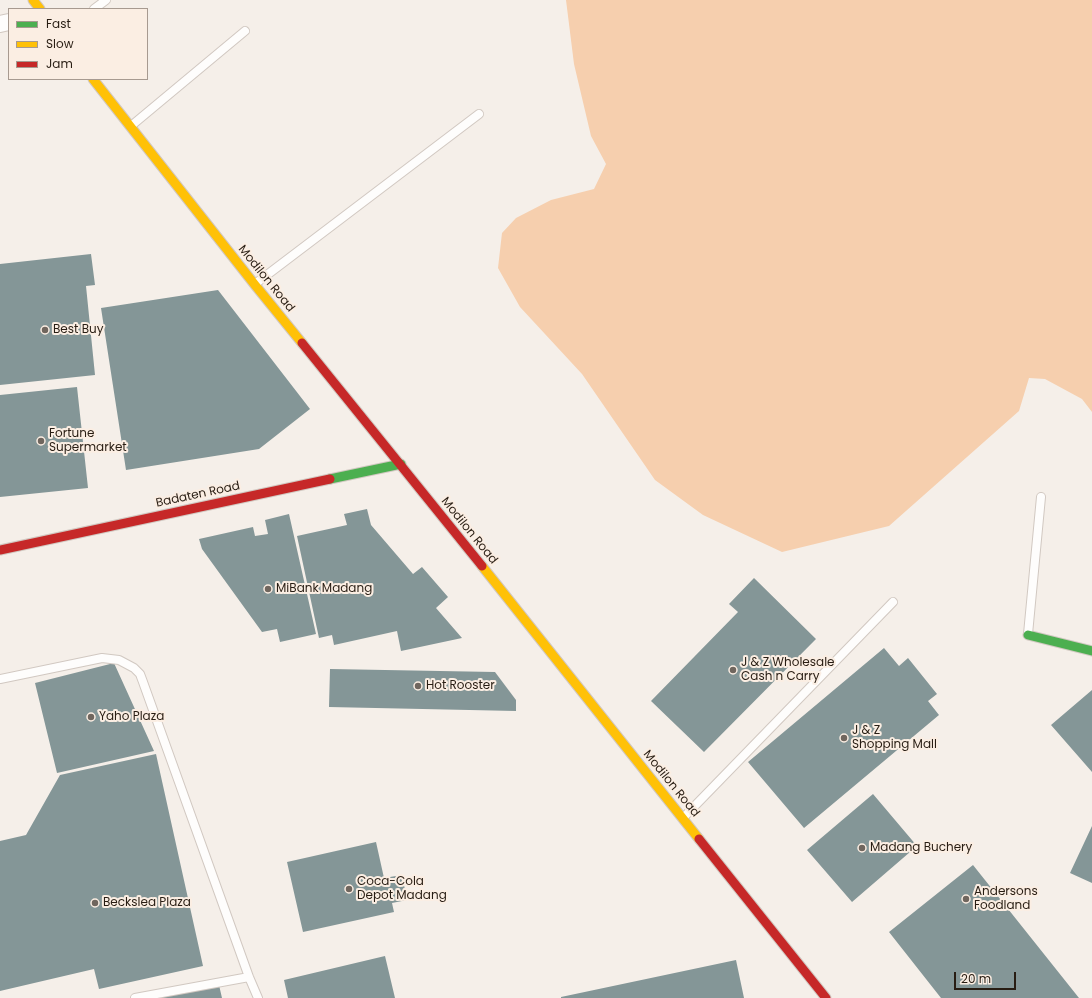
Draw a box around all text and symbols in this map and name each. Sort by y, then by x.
legend [8,8,148,80]
text: Fast [46,15,71,32]
text: Slow [46,35,74,52]
text: Jam [46,55,73,72]
street label: Modilon Road [235,243,297,315]
place label: Best Buy [53,323,103,337]
marker: Best Buy [40,325,50,335]
place label: Fortune Supermarket [49,427,127,455]
marker: Fortune Supermarket [36,436,46,446]
street label: Badaten Road [155,479,241,511]
street label: Modilon Road [438,495,500,567]
place label: MiBank Madang [276,582,372,596]
marker: MiBank Madang [263,584,273,594]
place label: J & Z Wholesale Cash n Carry [741,656,835,684]
marker: J & Z Wholesale Cash n Carry [728,665,738,675]
place label: Hot Rooster [426,679,495,693]
marker: Hot Rooster [413,681,423,691]
place label: Yaho Plaza [99,710,164,724]
marker: Yaho Plaza [86,712,96,722]
place label: J & Z Shopping Mall [852,724,937,752]
marker: J & Z Shopping Mall [839,733,849,743]
street label: Modilon Road [640,748,702,820]
place label: Madang Buchery [870,841,972,855]
marker: Madang Buchery [857,843,867,853]
place label: Coca-Cola Depot Madang [357,875,447,903]
marker: Coca-Cola Depot Madang [344,884,354,894]
place label: Andersons Foodland [974,885,1038,913]
marker: Andersons Foodland [961,894,971,904]
place label: Beckslea Plaza [103,896,191,910]
marker: Beckslea Plaza [90,898,100,908]
scale bar [956,964,1018,990]
text: 20 m [961,970,991,987]

